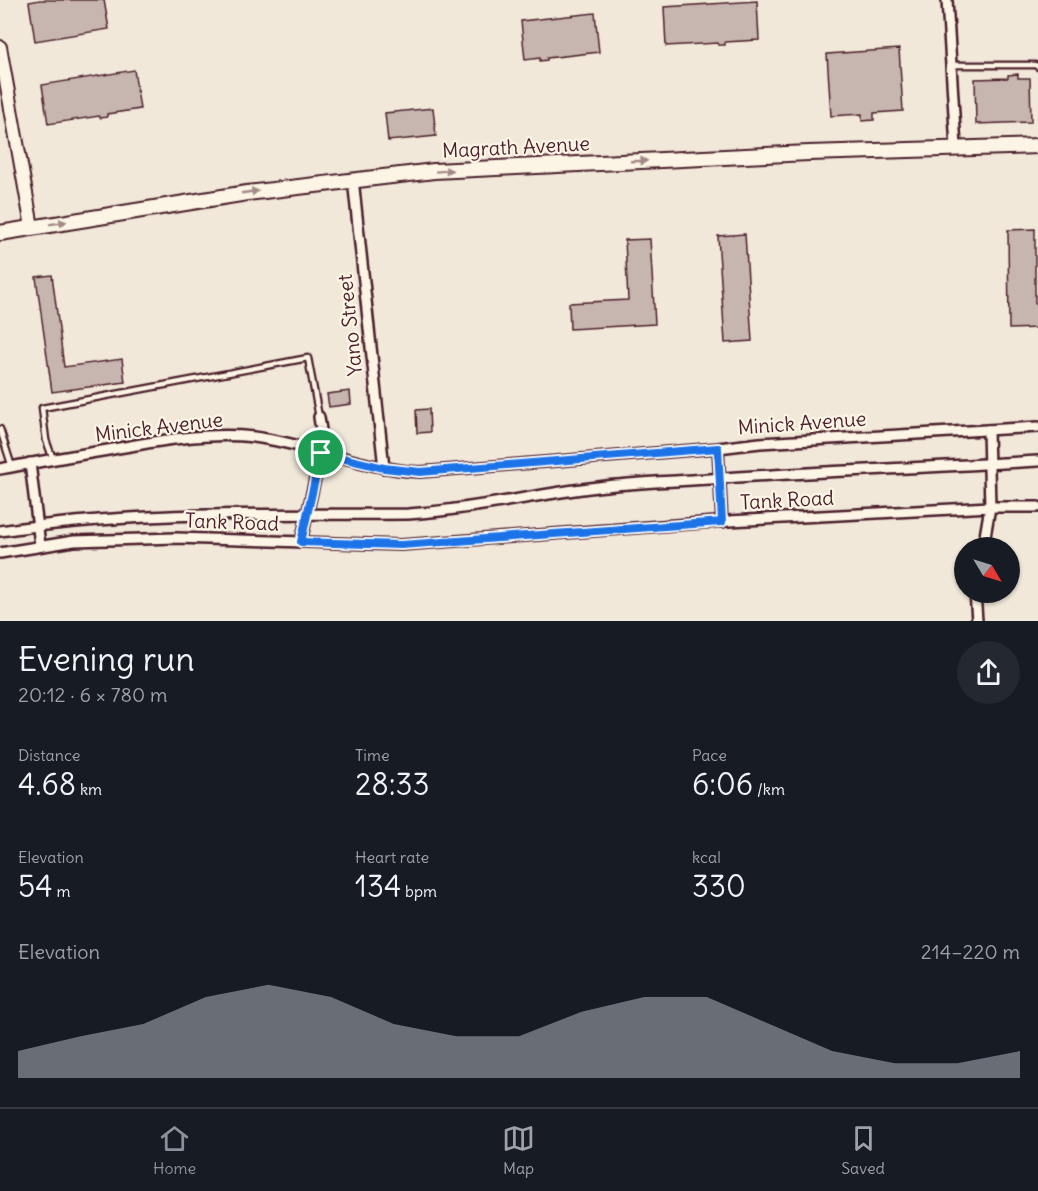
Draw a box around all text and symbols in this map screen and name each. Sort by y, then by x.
street label: Magrath Avenue [441,130,591,163]
one-way arrow [629,156,648,166]
one-way arrow [434,166,453,175]
one-way arrow [241,188,260,197]
one-way arrow [48,218,67,227]
street label: Yano Street [332,273,367,377]
street label: Minick Avenue [93,406,224,447]
street label: Minick Avenue [737,406,867,439]
pin [295,427,346,478]
icon: arrive [304,436,337,469]
street label: Tank Road [739,485,835,514]
street label: Tank Road [185,507,280,536]
north arrow [954,537,1020,603]
map controls [954,537,1020,603]
text: Evening run [18,638,194,680]
button: share [957,641,1020,704]
text: 20:12 · 6 × 780 m [18,682,167,707]
text: Distance [18,745,80,765]
text: Time [355,745,390,765]
text: Pace [692,745,727,765]
text: 4.68 [18,765,76,803]
text: 28:33 [355,765,430,803]
text: 6:06 [692,765,753,803]
text: km [76,779,102,799]
text: /km [753,779,785,799]
text: Elevation [18,847,84,867]
text: Heart rate [355,847,429,867]
text: kcal [692,847,721,867]
text: 54 [18,867,53,905]
text: 134 [355,867,401,905]
text: 330 [692,867,746,905]
text: m [53,881,70,901]
text: bpm [401,881,437,901]
text: Elevation [18,939,100,964]
text: 214–220 m [921,939,1020,964]
tab: Home [153,1122,196,1178]
tab: Map [502,1122,535,1178]
tab: Saved [841,1122,885,1178]

